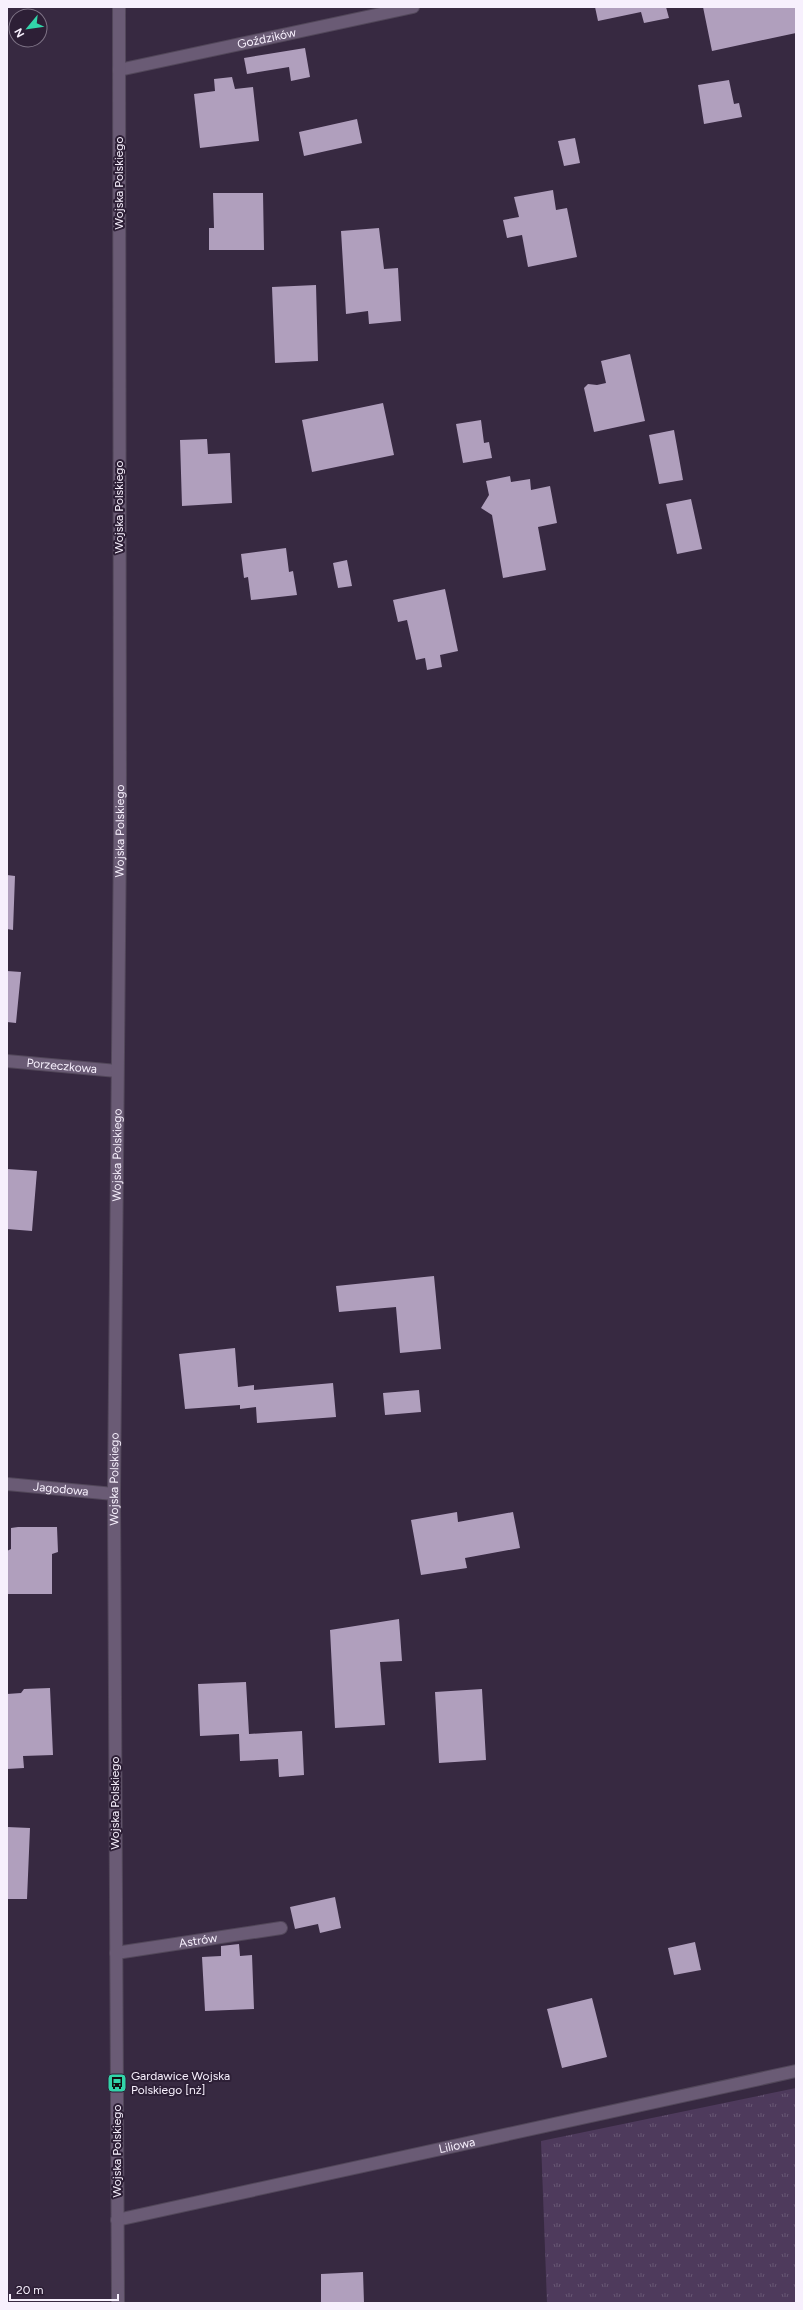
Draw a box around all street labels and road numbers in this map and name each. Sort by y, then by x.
street label: Goździków [236,25,298,51]
street label: Wojska Polskiego [112,137,126,229]
street label: Wojska Polskiego [112,461,126,553]
street label: Wojska Polskiego [113,785,127,878]
street label: Porzeczkowa [26,1056,98,1076]
street label: Wojska Polskiego [110,1108,124,1202]
street label: Wojska Polskiego [107,1432,122,1525]
street label: Jagodowa [32,1479,89,1499]
street label: Wojska Polskiego [108,1757,122,1849]
street label: Astrów [178,1931,219,1950]
street label: Wojska Polskiego [110,2105,124,2197]
street label: Liliowa [437,2135,476,2156]

